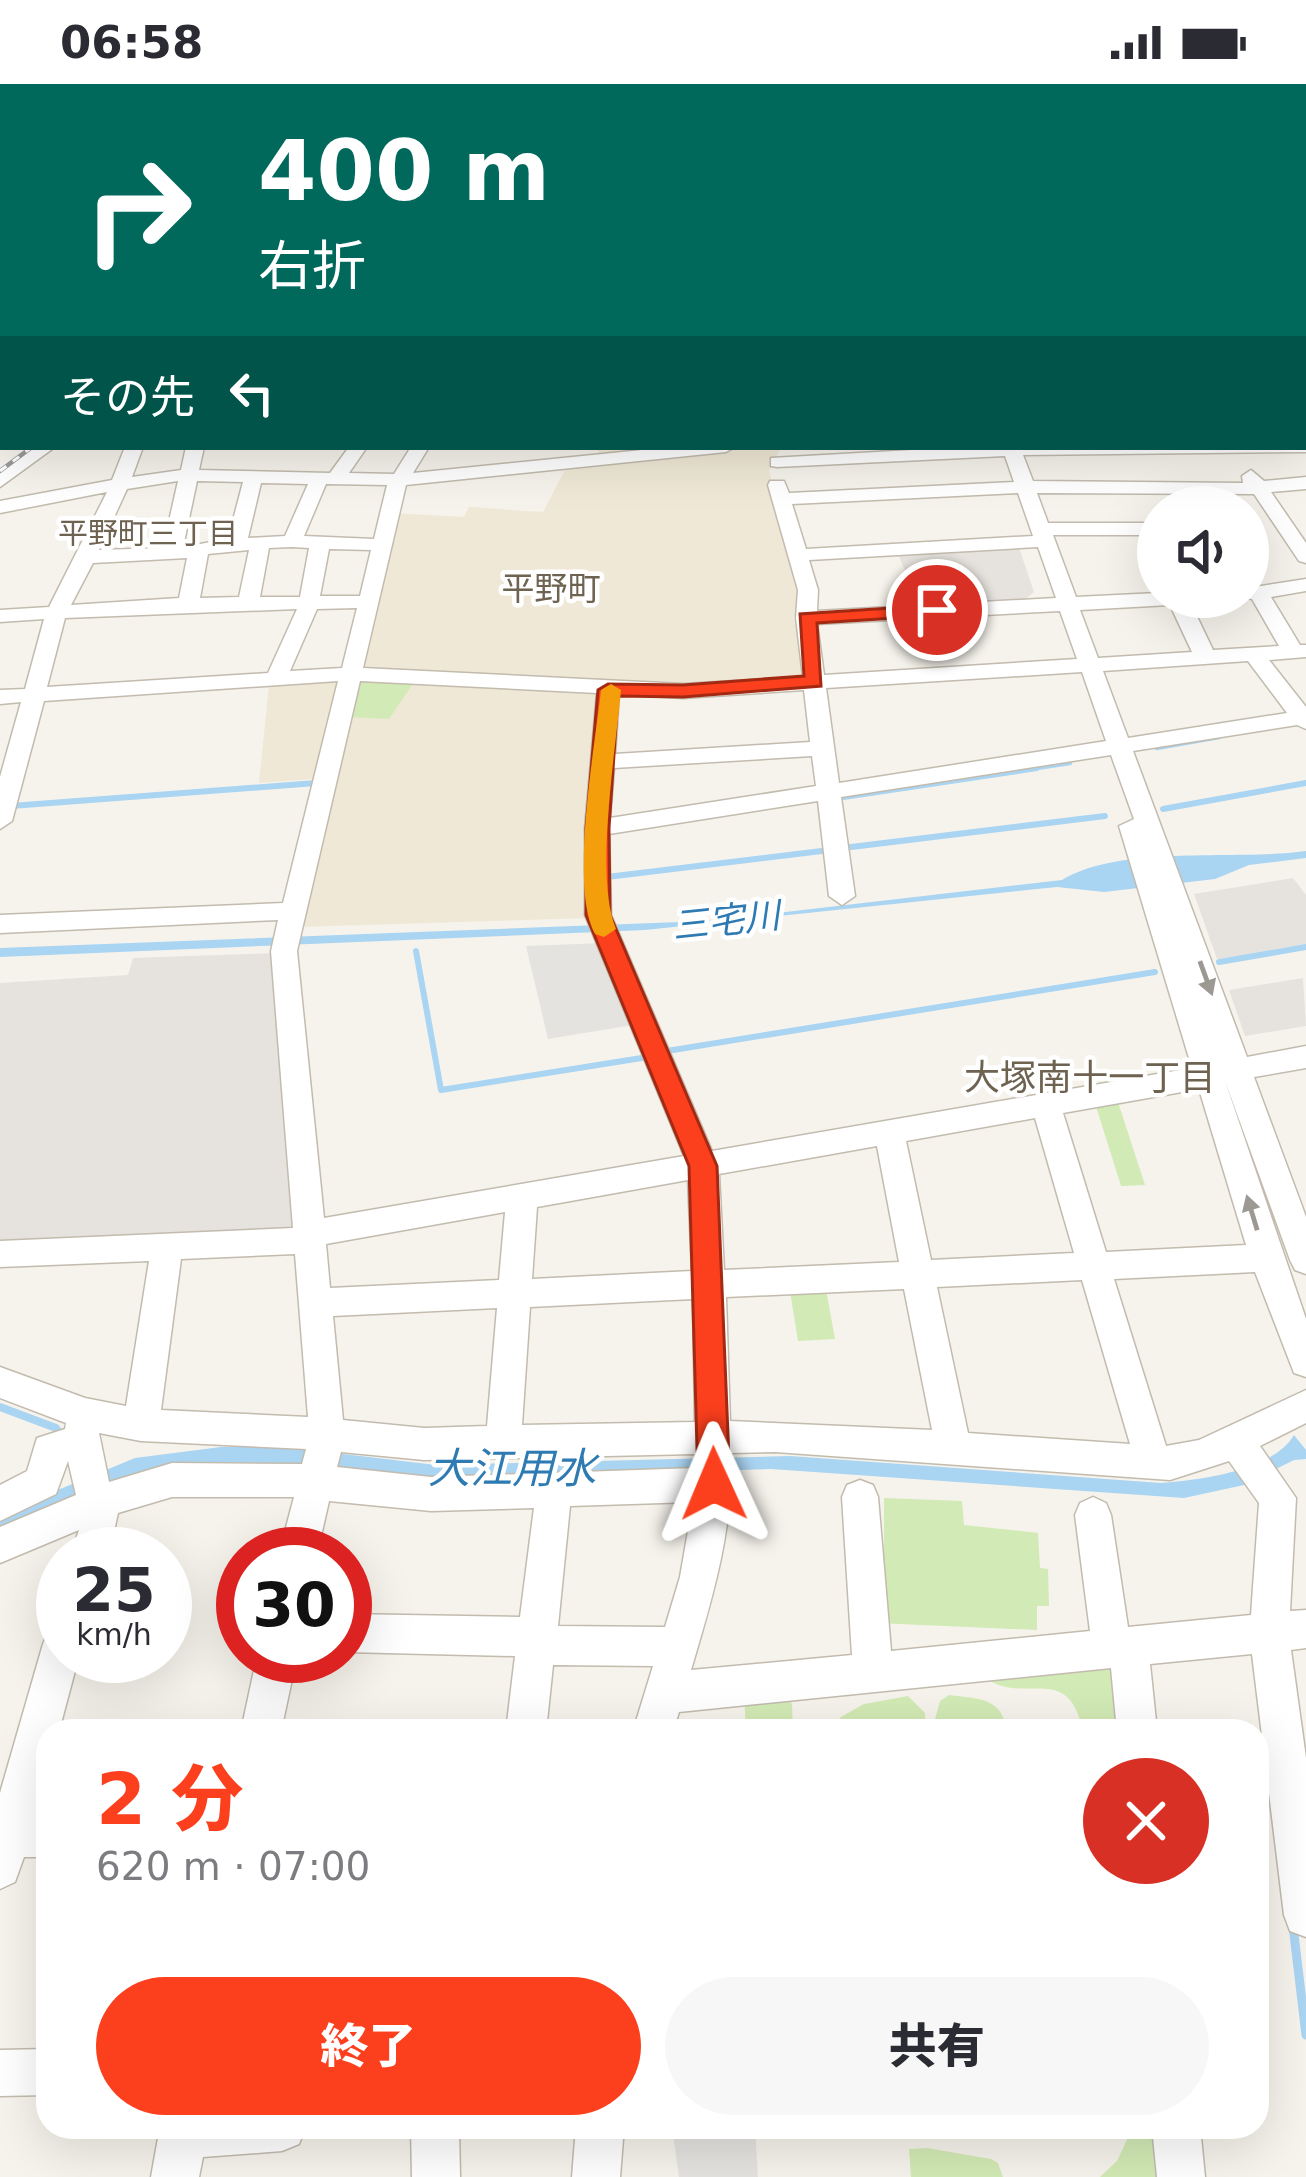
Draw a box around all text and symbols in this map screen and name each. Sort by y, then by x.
text: 06:58 [60,16,203,69]
text: 400 m [258,122,550,220]
icon: right [60,132,216,288]
text: 右折 [258,235,366,298]
icon: left [219,360,285,426]
text: その先 [60,371,195,424]
map controls [1137,486,1269,618]
button: sound [1137,486,1269,618]
district label: 平野町三丁目 [58,516,238,551]
pin [886,559,988,661]
district label: 平野町 [502,569,601,608]
icon: arrive [904,577,970,643]
water label: 三宅川 [670,894,786,947]
one-way arrow [1198,961,1217,997]
district label: 大塚南十一丁目 [964,1057,1216,1098]
one-way arrow [1242,1194,1260,1231]
position arrow [651,1421,777,1547]
water label: 大江用水 [428,1444,600,1493]
speed limit sign: 30 [216,1527,372,1683]
text: 25 [72,1555,156,1625]
text: km/h [76,1617,152,1652]
text: 2 分 [96,1757,243,1841]
button: close [1083,1758,1209,1884]
text: 620 m · 07:00 [96,1844,370,1889]
button: 終了 [96,1977,641,2115]
button: 共有 [665,1977,1209,2115]

